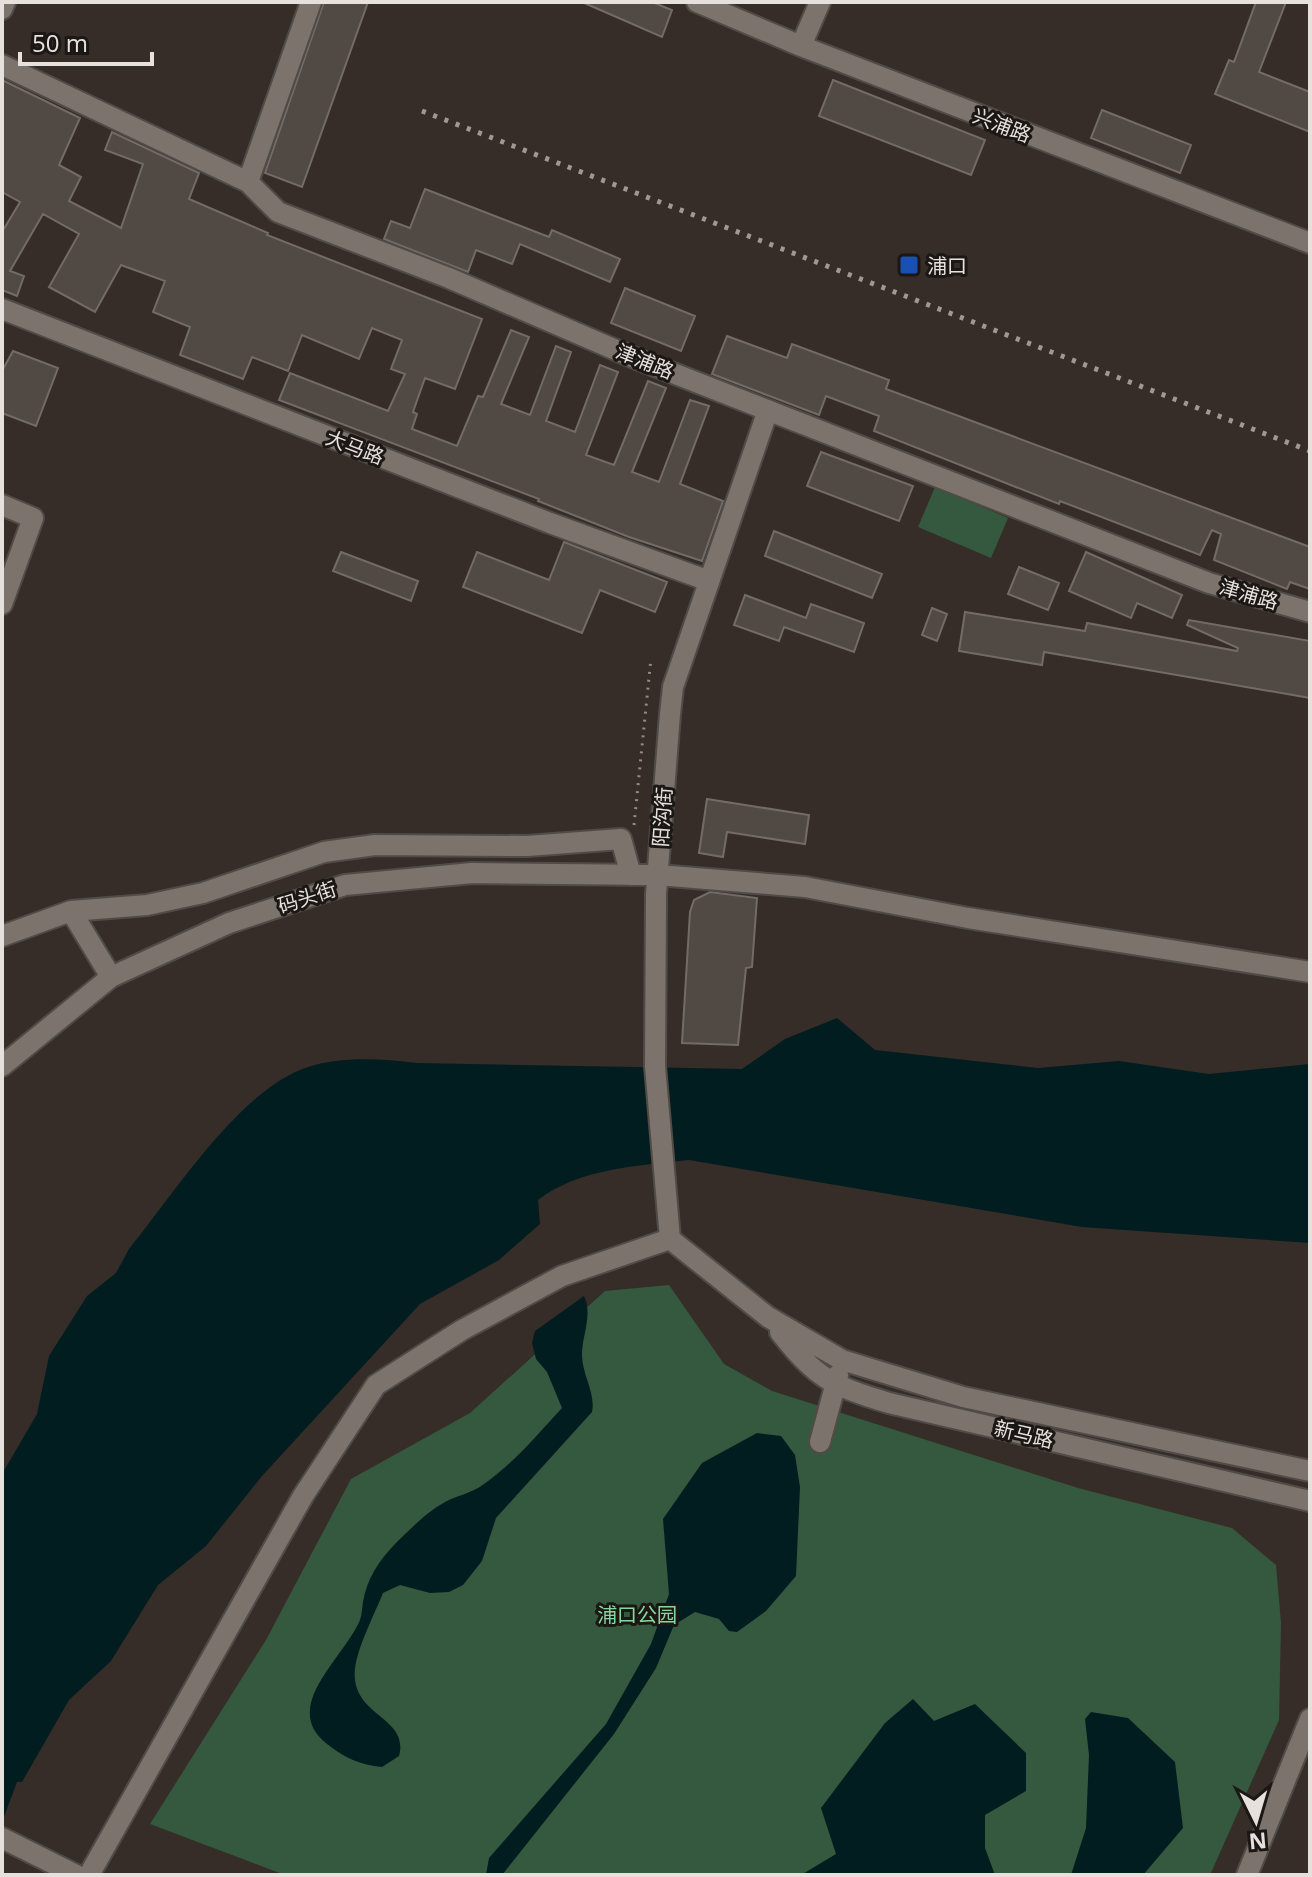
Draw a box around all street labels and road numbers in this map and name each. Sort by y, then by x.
street label: 兴浦路 [969,102,1035,148]
street label: 津浦路 [612,337,678,385]
street label: 大马路 [322,424,388,470]
street label: 津浦路 [1216,573,1282,615]
street label: 阳沟街 [646,786,678,848]
street label: 码头街 [274,875,340,919]
street label: 新马路 [992,1414,1056,1454]

